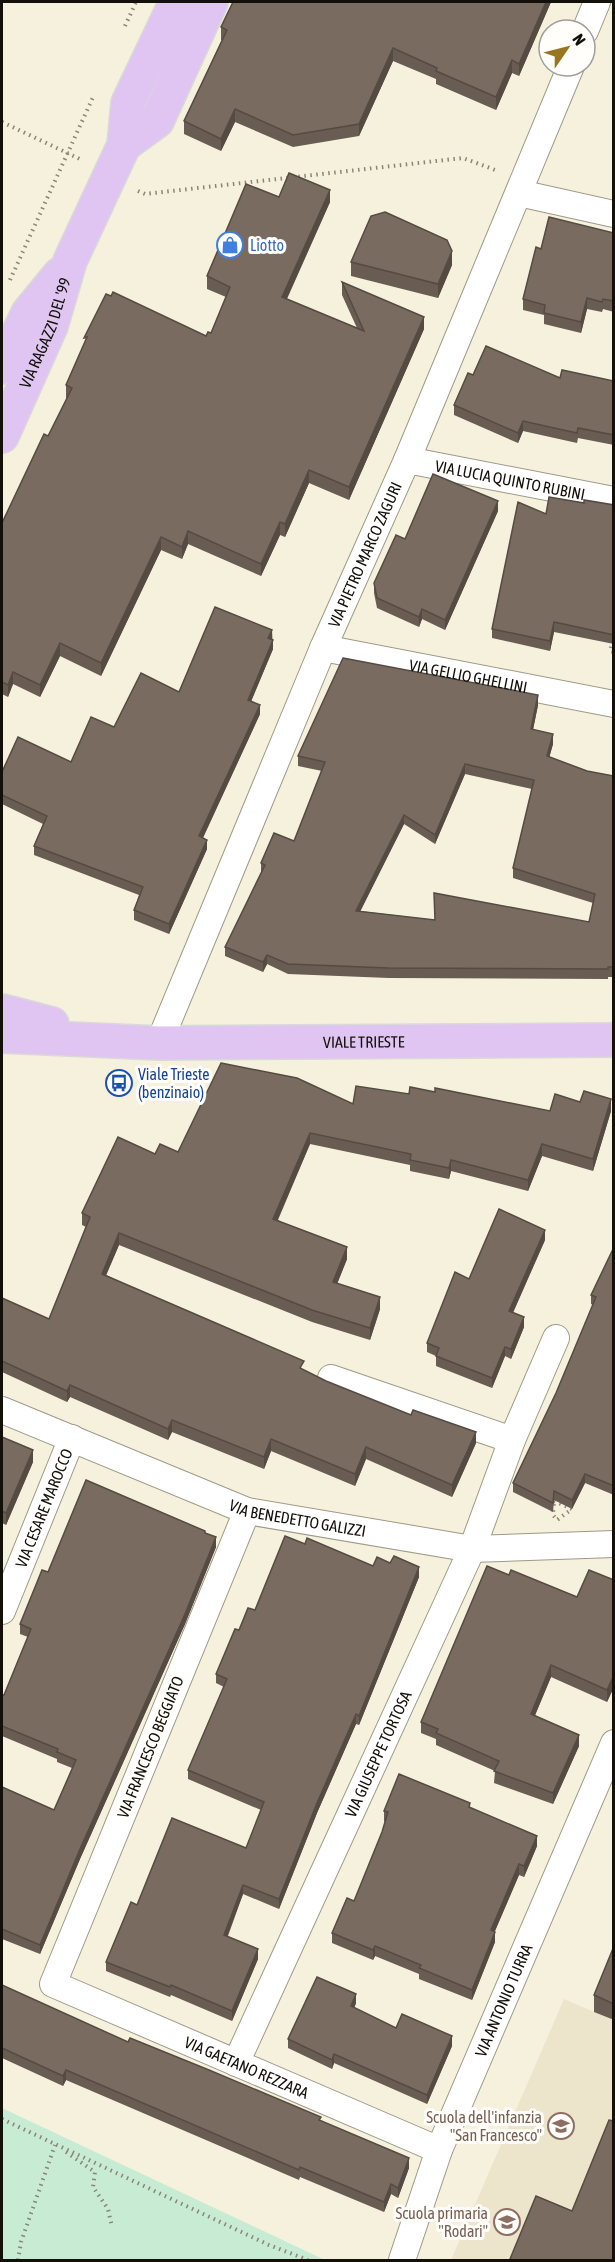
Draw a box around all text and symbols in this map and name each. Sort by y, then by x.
north arrow [537,18,597,78]
text: N [569,30,589,48]
shop icon: Liotto [215,230,245,260]
place label: Liotto [250,236,284,254]
street label: VIA RAGAZZI DEL '99 [16,276,74,391]
street label: VIA LUCIA QUINTO RUBINI [434,457,587,503]
street label: VIA PIETRO MARCO ZAGURI [324,479,405,630]
street label: VIA GELLIO GHELLINI [408,656,529,696]
street label: VIALE TRIESTE [323,1032,405,1051]
place label: Viale Trieste (benzinaio) [138,1065,210,1102]
bus stop icon: Viale Trieste (benzinaio) [104,1068,134,1098]
street label: VIA CESARE MAROCCO [12,1446,76,1570]
street label: VIA BENEDETTO GALIZZI [227,1496,367,1540]
street label: VIA FRANCESCO BEGGIATO [113,1673,187,1821]
street label: VIA GIUSEPPE TORTOSA [341,1688,415,1820]
street label: VIA ANTONIO TURRA [471,1941,536,2059]
street label: VIA GAETANO REZZARA [182,2033,312,2102]
place label: Scuola dell'infanzia "San Francesco" [426,2108,542,2144]
school or university icon: Scuola dell'infanzia "San Francesco" [546,2111,576,2141]
place label: Scuola primaria "Rodari" [395,2204,488,2240]
school or university icon: Scuola primaria "Rodari" [492,2207,522,2237]

